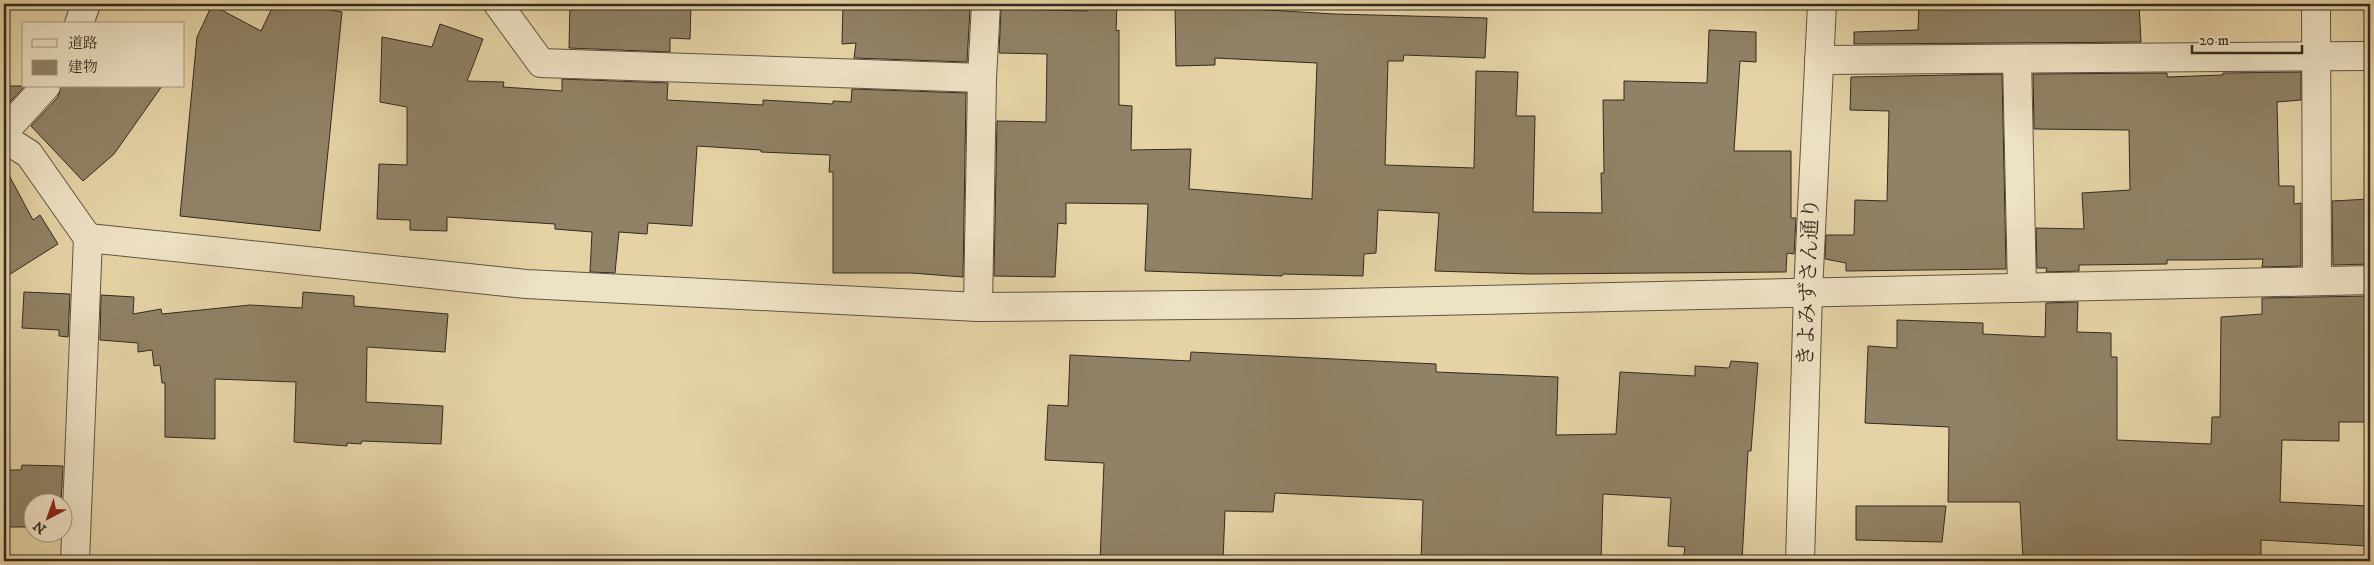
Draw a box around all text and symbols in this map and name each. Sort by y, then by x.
legend [22,22,185,88]
scale bar [2192,22,2302,54]
text: 20 m [2199,31,2229,50]
text: 道路 [68,34,98,53]
text: 建物 [68,58,98,77]
street label: きよみずさん通り [1793,198,1825,366]
north arrow [22,492,72,542]
text: N [30,516,50,538]

